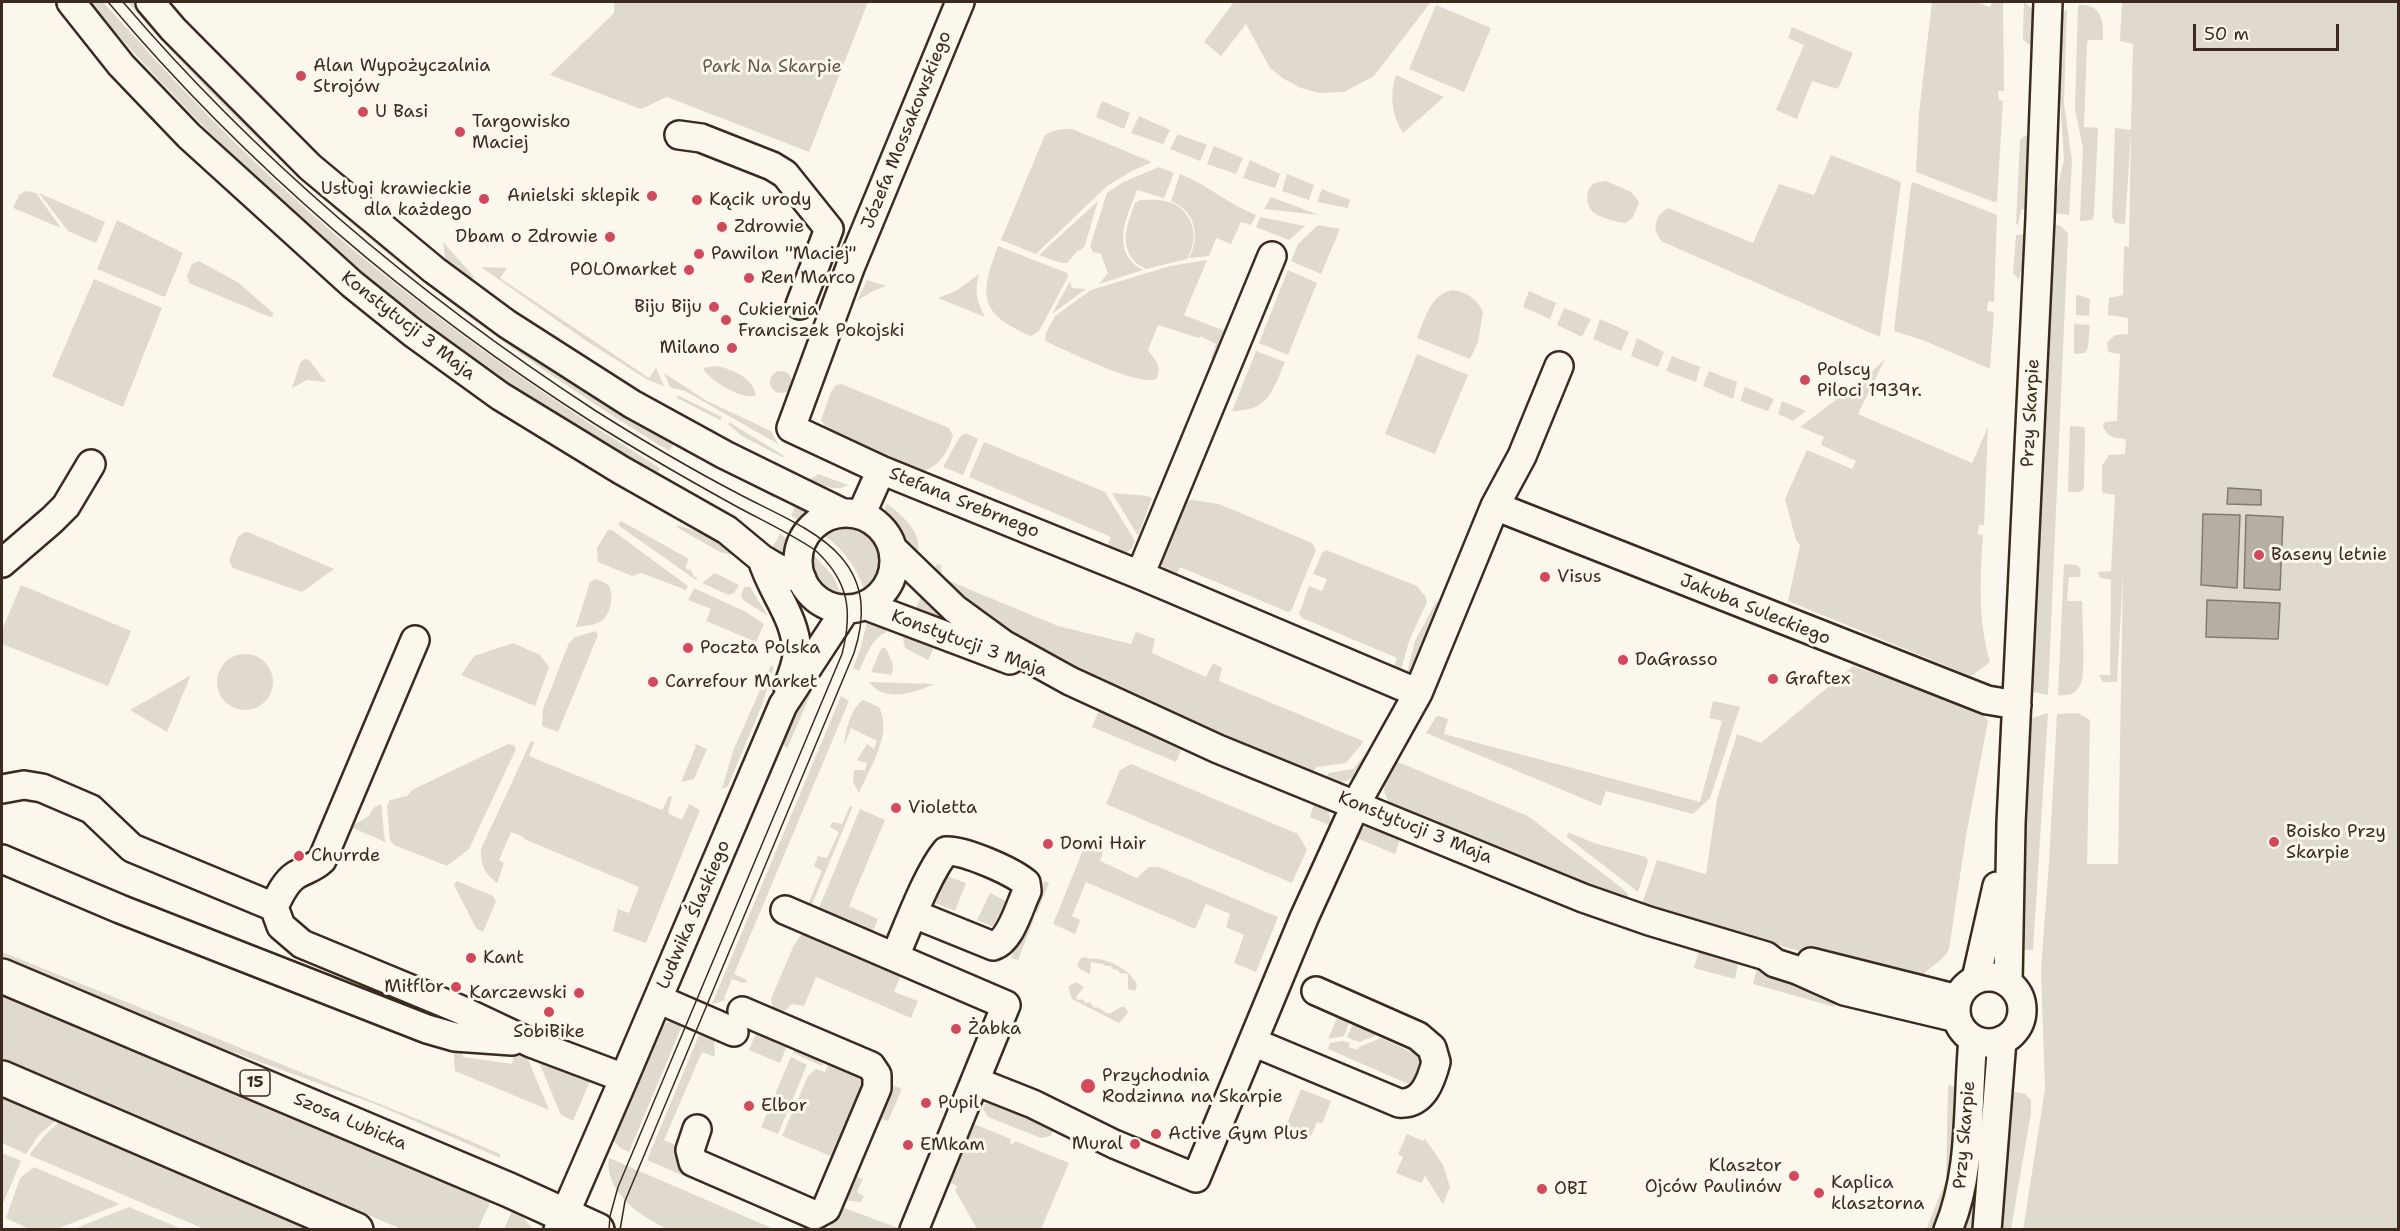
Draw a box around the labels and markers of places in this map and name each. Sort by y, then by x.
place label: Alan Wypożyczalnia Strojów [313,55,491,98]
marker: Alan Wypożyczalnia Strojów [294,69,308,83]
place label: U Basi [375,101,428,123]
marker: U Basi [356,105,370,119]
place label: Targowisko Maciej [472,111,570,154]
marker: Targowisko Maciej [453,125,467,139]
place label: Usługi krawieckie dla każdego [321,178,472,220]
place label: Anielski sklepik [507,185,640,207]
marker: Anielski sklepik [645,189,659,203]
place label: Kącik urody [709,189,812,211]
marker: Usługi krawieckie dla każdego [477,192,491,206]
marker: Kącik urody [690,193,704,207]
place label: Zdrowie [734,216,804,238]
marker: Zdrowie [715,220,729,234]
place label: Dbam o Zdrowie [455,226,598,248]
marker: Dbam o Zdrowie [603,230,617,244]
place label: Pawilon "Maciej" [711,243,856,265]
marker: Pawilon "Maciej" [692,247,706,261]
place label: POLOmarket [570,259,677,281]
marker: POLOmarket [682,263,696,277]
place label: Ren Marco [761,267,855,289]
marker: Ren Marco [742,271,756,285]
place label: Biju Biju [634,296,702,318]
place label: Cukiernia Franciszek Pokojski [738,299,905,342]
marker: Biju Biju [707,300,721,314]
marker: Cukiernia Franciszek Pokojski [719,313,733,327]
place label: Milano [659,337,720,359]
marker: Milano [725,341,739,355]
place label: Polscy Piloci 1939r. [1817,359,1922,401]
marker: Polscy Piloci 1939r. [1798,373,1812,387]
place label: Baseny letnie [2271,544,2387,566]
marker: Baseny letnie [2252,548,2266,562]
place label: Visus [1557,566,1602,588]
marker: Visus [1538,570,1552,584]
place label: Poczta Polska [700,637,820,659]
marker: Poczta Polska [681,641,695,655]
place label: DaGrasso [1635,649,1718,671]
marker: DaGrasso [1616,653,1630,667]
place label: Graftex [1785,668,1850,690]
place label: Carrefour Market [665,671,818,693]
marker: Graftex [1766,672,1780,686]
marker: Carrefour Market [646,675,660,689]
place label: Violetta [908,797,977,819]
marker: Violetta [889,801,903,815]
place label: Boisko Przy Skarpie [2286,821,2386,864]
place label: Domi Hair [1060,833,1147,855]
marker: Boisko Przy Skarpie [2267,835,2281,849]
marker: Domi Hair [1041,837,1055,851]
place label: Churrde [311,845,380,867]
marker: Churrde [292,849,306,863]
place label: Kant [483,947,524,969]
marker: Kant [464,951,478,965]
place label: Miłflor [384,976,444,998]
marker: Miłflor [449,980,463,994]
place label: Karczewski [469,982,567,1004]
marker: Karczewski [572,986,586,1000]
marker: SobiBike [542,1005,556,1019]
place label: Żabka [968,1018,1021,1040]
place label: SobiBike [513,1021,585,1043]
marker: Żabka [949,1022,963,1036]
place label: Przychodnia Rodzinna na Skarpie [1102,1065,1283,1108]
marker: Przychodnia Rodzinna na Skarpie [1079,1077,1097,1095]
place label: Pupil [938,1092,979,1114]
place label: Elbor [761,1095,807,1117]
marker: Pupil [919,1096,933,1110]
marker: Elbor [742,1099,756,1113]
place label: Active Gym Plus [1168,1123,1308,1145]
marker: Active Gym Plus [1149,1127,1163,1141]
place label: Mural [1072,1133,1123,1155]
place label: EMkam [920,1134,985,1156]
marker: Mural [1128,1137,1142,1151]
marker: EMkam [901,1138,915,1152]
place label: Klasztor Ojców Paulinów [1645,1155,1782,1198]
marker: Klasztor Ojców Paulinów [1787,1169,1801,1183]
place label: Kaplica klasztorna [1831,1172,1924,1214]
place label: OBI [1554,1178,1588,1200]
marker: OBI [1535,1182,1549,1196]
marker: Kaplica klasztorna [1812,1186,1826,1200]

